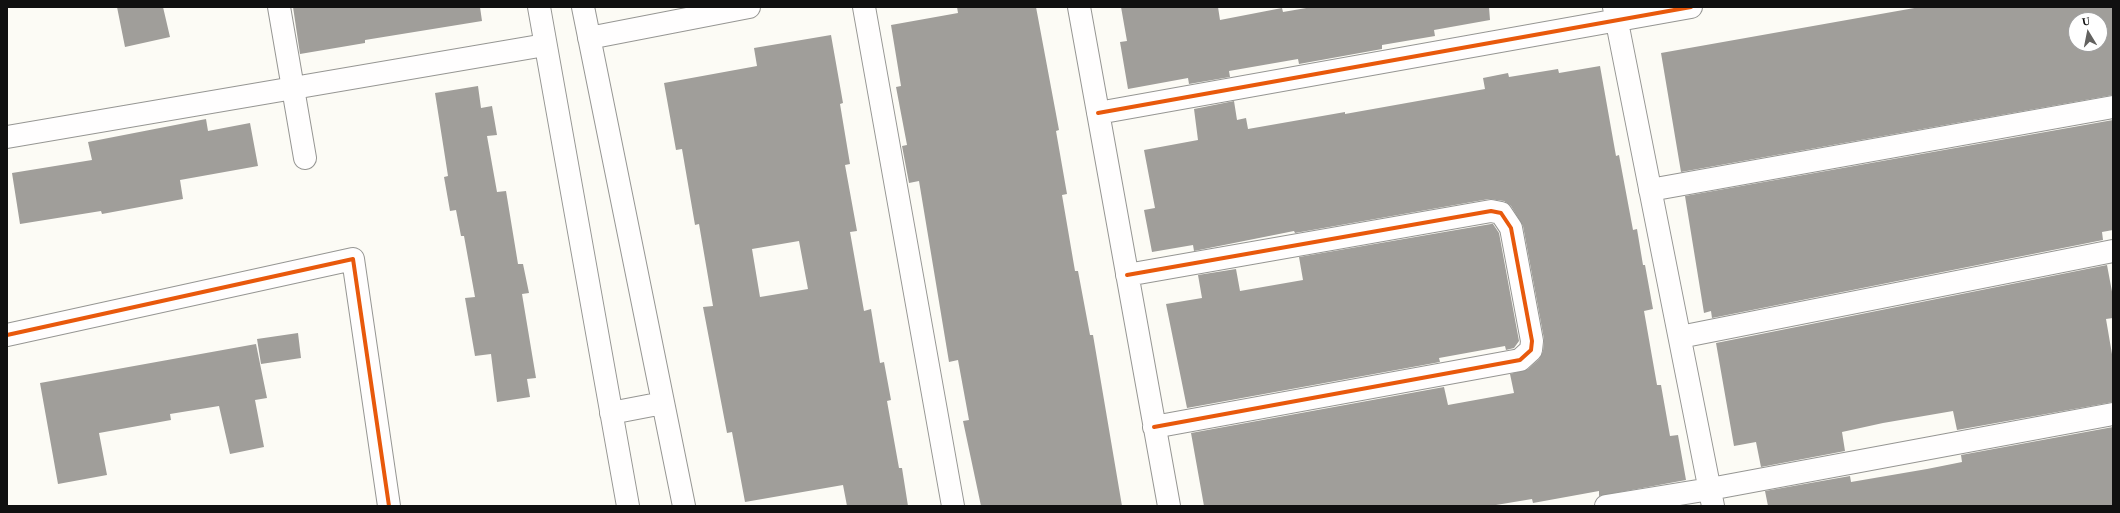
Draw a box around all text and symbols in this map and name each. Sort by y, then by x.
north arrow [2068,12,2108,52]
text: U [2081,15,2091,28]

